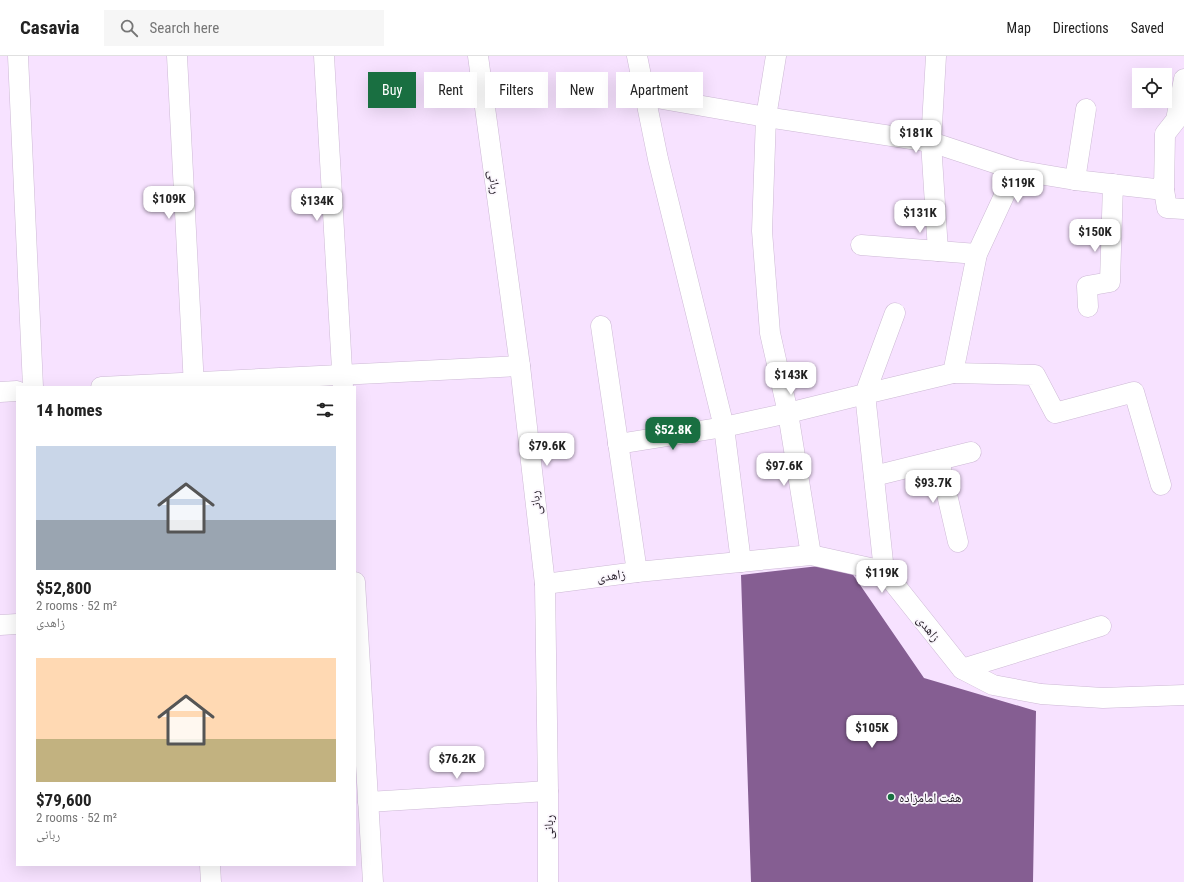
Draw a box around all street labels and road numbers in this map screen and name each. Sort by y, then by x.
street label: ربانی [484,169,504,195]
street label: ربانی [527,490,545,516]
street label: زاهدی [596,566,627,586]
street label: زاهدی [913,612,943,645]
street label: ربانی [541,815,557,839]

